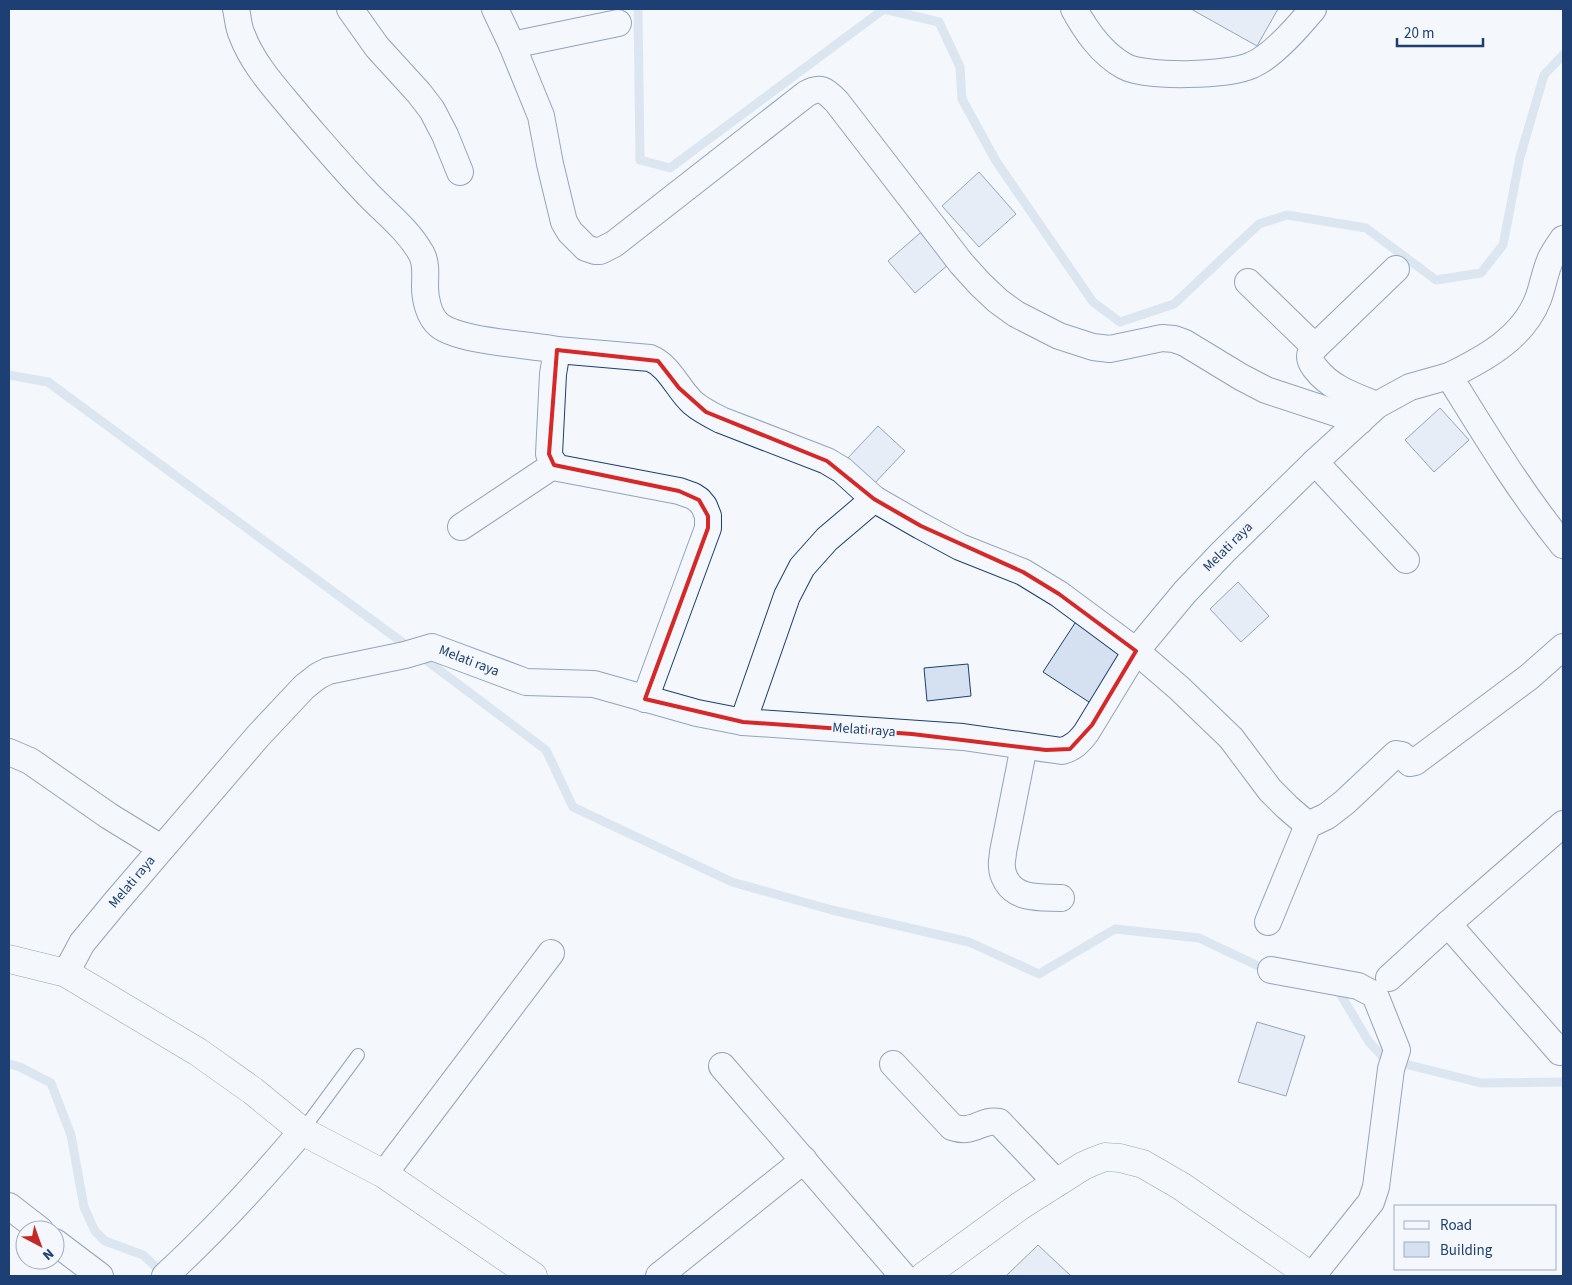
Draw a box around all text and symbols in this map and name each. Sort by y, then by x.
scale bar [1397,15,1483,47]
text: 20 m [1404,23,1434,44]
street label: Melati raya [1199,518,1257,576]
street label: Melati raya [436,640,502,682]
street label: Melati raya [832,718,896,742]
street label: Melati raya [104,851,160,913]
legend [1394,1205,1557,1270]
text: Road [1440,1215,1472,1236]
north arrow [15,1220,65,1270]
text: Building [1440,1240,1493,1261]
text: N [38,1243,58,1265]

